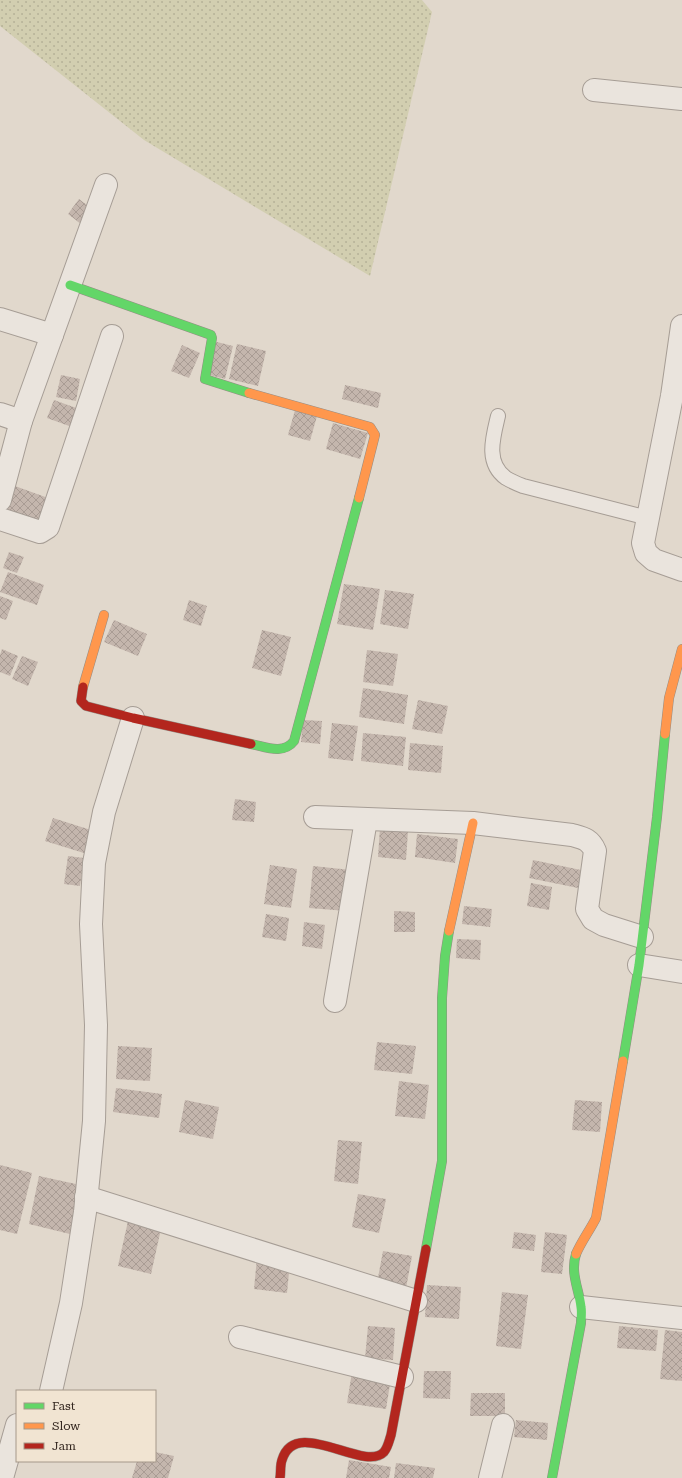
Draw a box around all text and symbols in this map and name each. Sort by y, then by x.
legend [16,1390,156,1462]
text: Fast [52,1399,76,1413]
text: Slow [52,1419,80,1433]
text: Jam [52,1439,76,1453]

